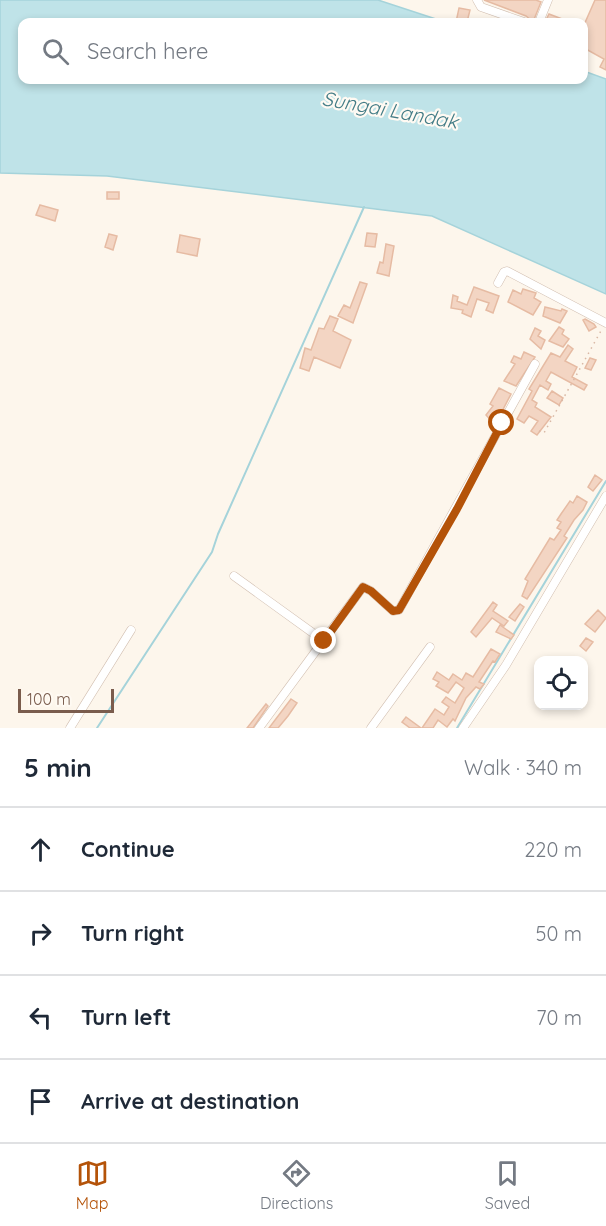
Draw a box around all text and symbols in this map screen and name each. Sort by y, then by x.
search box [18,18,588,84]
icon: search [39,35,72,68]
text: Search here [87,37,208,65]
water label: Sungai Landak [320,85,462,134]
route start [488,409,514,435]
route end [310,627,336,653]
map controls [534,656,588,710]
button: locate [534,656,588,710]
scale bar [18,686,114,714]
text: 100 m [27,689,71,709]
text: 5 min [24,751,92,784]
text: Walk · 340 m [464,755,582,780]
icon: ahead [24,833,57,866]
text: Continue [81,835,175,863]
text: 220 m [524,837,582,862]
icon: right [24,917,57,950]
text: Turn right [81,919,185,947]
text: 50 m [536,921,582,946]
icon: left [24,1001,57,1034]
text: Turn left [81,1003,171,1031]
text: 70 m [536,1005,582,1030]
icon: arrive [24,1085,57,1118]
text: Arrive at destination [81,1087,299,1115]
tab: Map [76,1157,109,1213]
tab: Directions [260,1157,333,1213]
tab: Saved [485,1157,530,1213]

